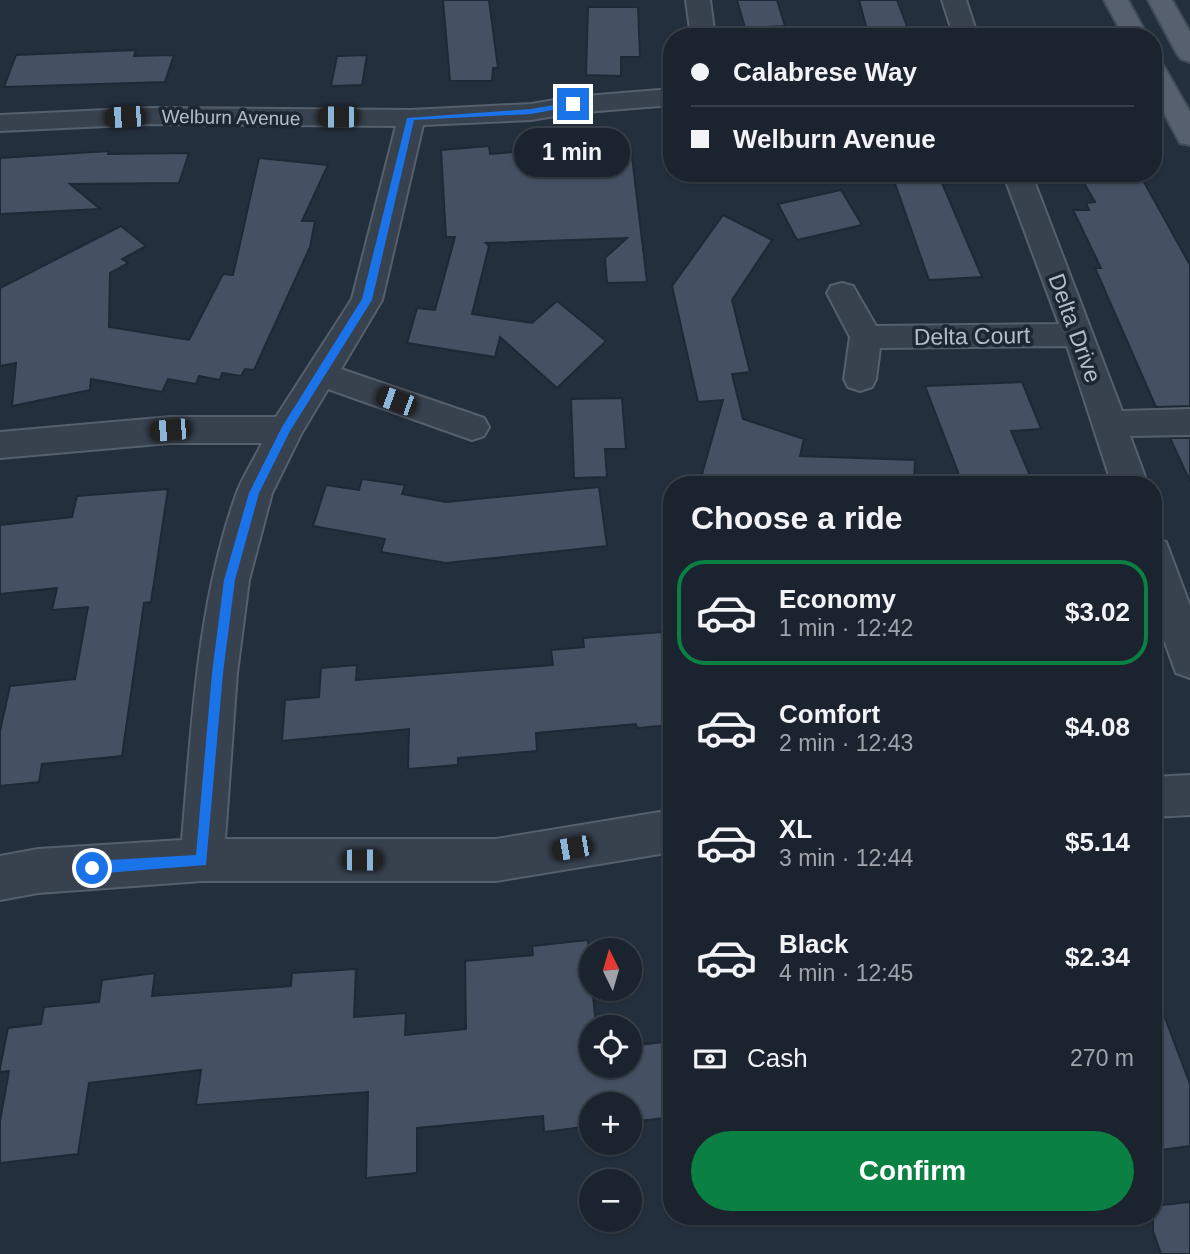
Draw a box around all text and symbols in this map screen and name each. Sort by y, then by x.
text: Calabrese Way [733,57,917,87]
route end [557,88,589,120]
car [104,105,147,129]
street label: Welburn Avenue [161,106,301,129]
car [318,107,360,128]
text: Welburn Avenue [733,124,936,154]
callout: 1 min [515,128,631,178]
text: 1 min [542,139,602,165]
street label: Delta Drive [1043,270,1107,386]
street label: Delta Court [914,322,1031,350]
car [373,384,420,418]
car [149,418,192,442]
text: Choose a ride [691,500,903,536]
icon: car [695,581,758,644]
text: Economy [779,584,896,614]
text: $3.02 [1065,597,1130,627]
text: 1 min · 12:42 [779,615,913,641]
icon: car [695,696,758,759]
text: Comfort [779,699,880,729]
text: $4.08 [1065,712,1130,742]
text: 2 min · 12:43 [779,730,913,756]
icon: car [695,811,758,874]
text: XL [779,814,812,844]
text: $5.14 [1065,827,1130,857]
car [550,834,595,862]
text: 3 min · 12:44 [779,845,913,871]
car [342,850,384,871]
route start [76,852,108,884]
icon: car [695,926,758,989]
text: Black [779,929,848,959]
north arrow [579,938,642,1001]
map controls [579,938,642,1232]
text: $2.34 [1065,942,1130,972]
text: 4 min · 12:45 [779,960,913,986]
button: locate [579,1015,642,1078]
icon: cash [691,1040,729,1078]
text: Cash [747,1043,808,1073]
text: 270 m [1070,1045,1134,1071]
button: + [579,1092,642,1155]
button: Confirm [691,1131,1134,1211]
button: − [579,1169,642,1232]

